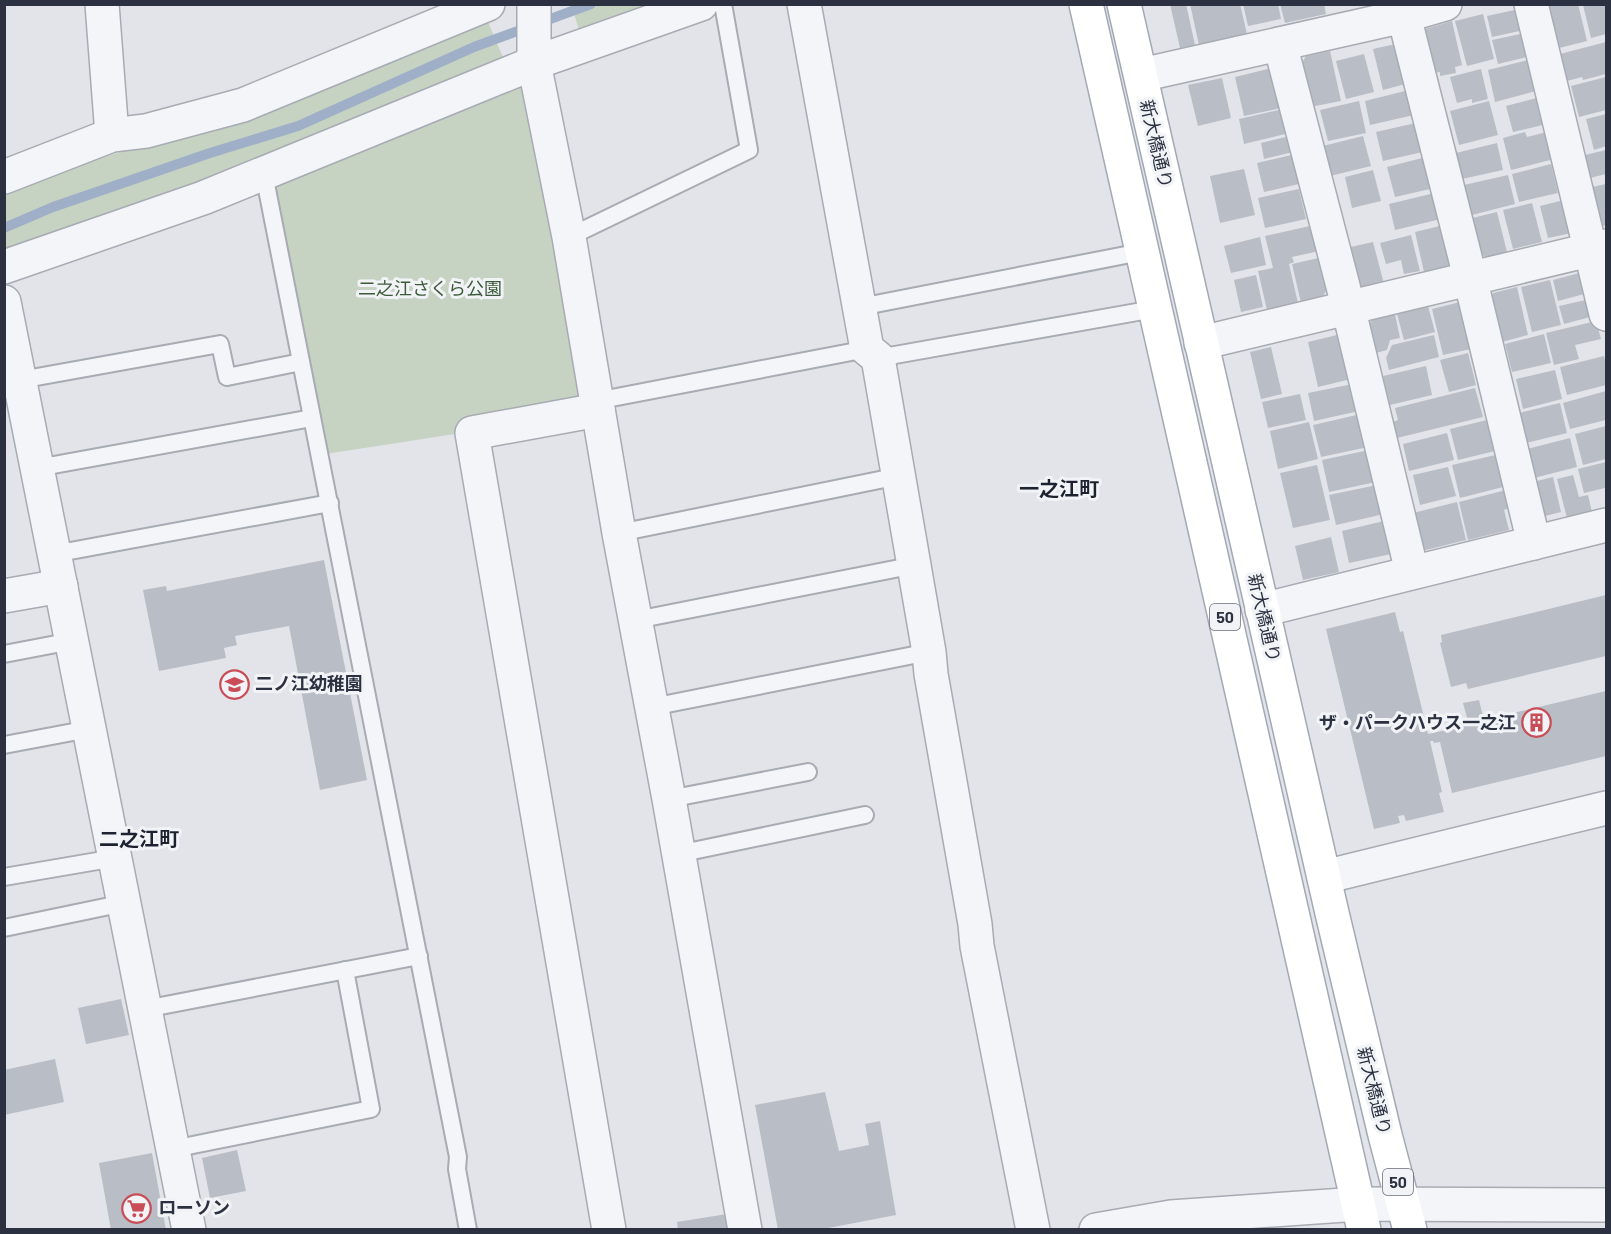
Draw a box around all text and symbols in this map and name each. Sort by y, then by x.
street label: 新大橋通り [1136,97,1178,190]
park label: 二之江さくら公園 [358,277,502,299]
district label: 一之江町 [1019,476,1099,500]
street label: 新大橋通り [1244,571,1286,664]
road number: 50 [1210,604,1240,630]
school or university icon: 二ノ江幼稚園 [218,668,250,700]
place label: 二ノ江幼稚園 [255,672,363,694]
building icon: ザ・パークハウス一之江 [1521,707,1553,739]
place label: ザ・パークハウス一之江 [1319,711,1516,733]
district label: 二之江町 [99,826,179,850]
street label: 新大橋通り [1353,1044,1397,1137]
road number: 50 [1383,1169,1413,1195]
supermarket icon: ローソン [121,1192,153,1224]
place label: ローソン [158,1196,230,1218]

